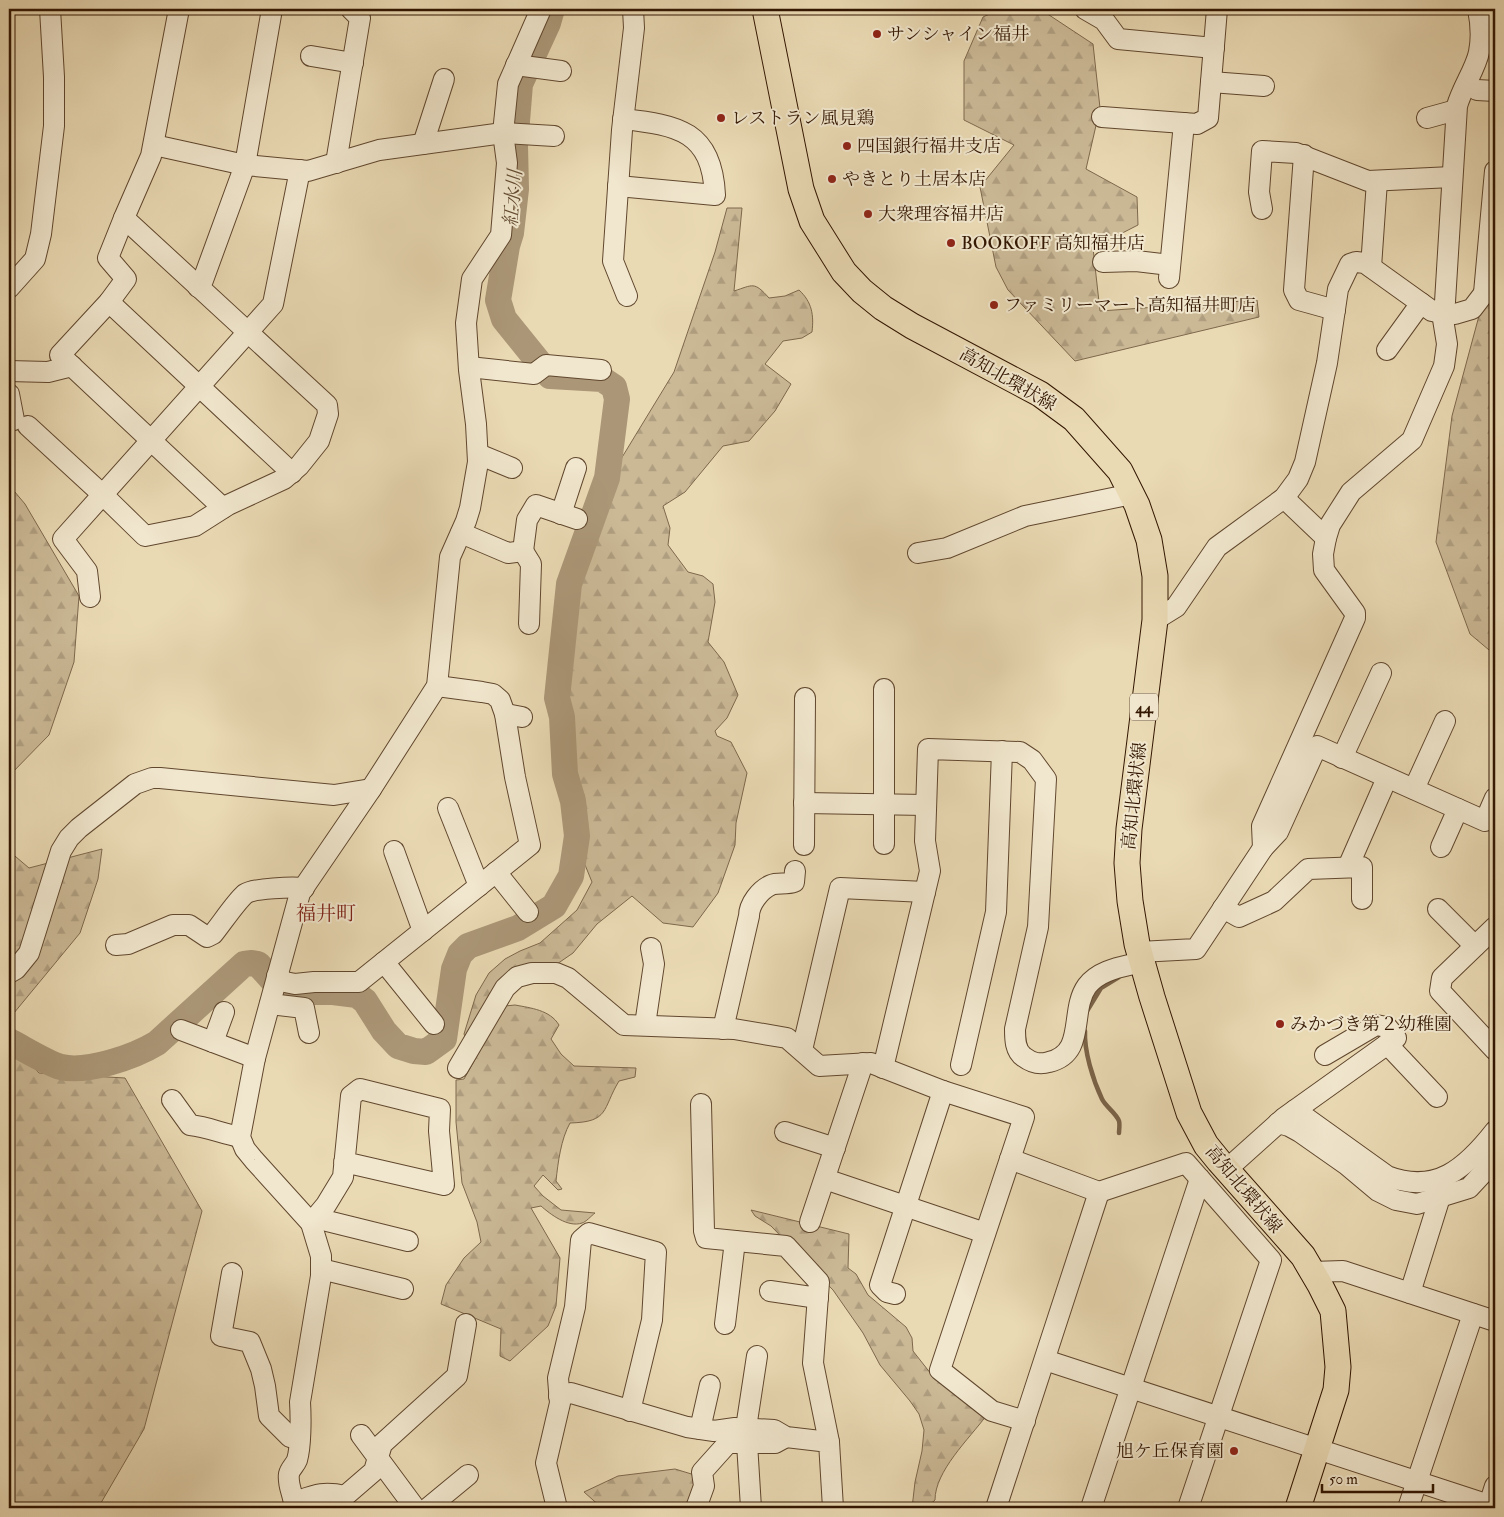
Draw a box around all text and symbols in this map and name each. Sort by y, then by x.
place label: サンシャイン福井 [887,23,1029,46]
marker: サンシャイン福井 [871,28,883,40]
place label: レストラン風見鶏 [731,107,874,130]
marker: レストラン風見鶏 [715,112,727,124]
place label: 四国銀行福井支店 [857,135,1001,158]
marker: 四国銀行福井支店 [841,140,853,152]
water label: 紅水川 [499,167,528,228]
place label: やきとり土居本店 [842,168,986,191]
marker: やきとり土居本店 [826,173,838,185]
place label: 大衆理容福井店 [878,203,1004,226]
marker: 大衆理容福井店 [862,208,874,220]
place label: BOOKOFF 高知福井店 [961,232,1145,255]
marker: BOOKOFF 高知福井店 [945,237,957,249]
place label: ファミリーマート高知福井町店 [1004,294,1256,317]
marker: ファミリーマート高知福井町店 [988,299,1000,311]
street label: 高知北環状線 [955,342,1060,416]
road number: 44 [1130,694,1158,720]
street label: 高知北環状線 [1117,741,1152,851]
district label: 福井町 [296,901,356,926]
place label: みかづき第２幼稚園 [1290,1013,1452,1036]
marker: みかづき第２幼稚園 [1274,1018,1286,1030]
street label: 高知北環状線 [1200,1141,1287,1238]
place label: 旭ケ丘保育園 [1116,1440,1224,1463]
marker: 旭ケ丘保育園 [1228,1445,1240,1457]
scale bar [1322,1462,1433,1494]
text: 50 m [1329,1470,1358,1489]

